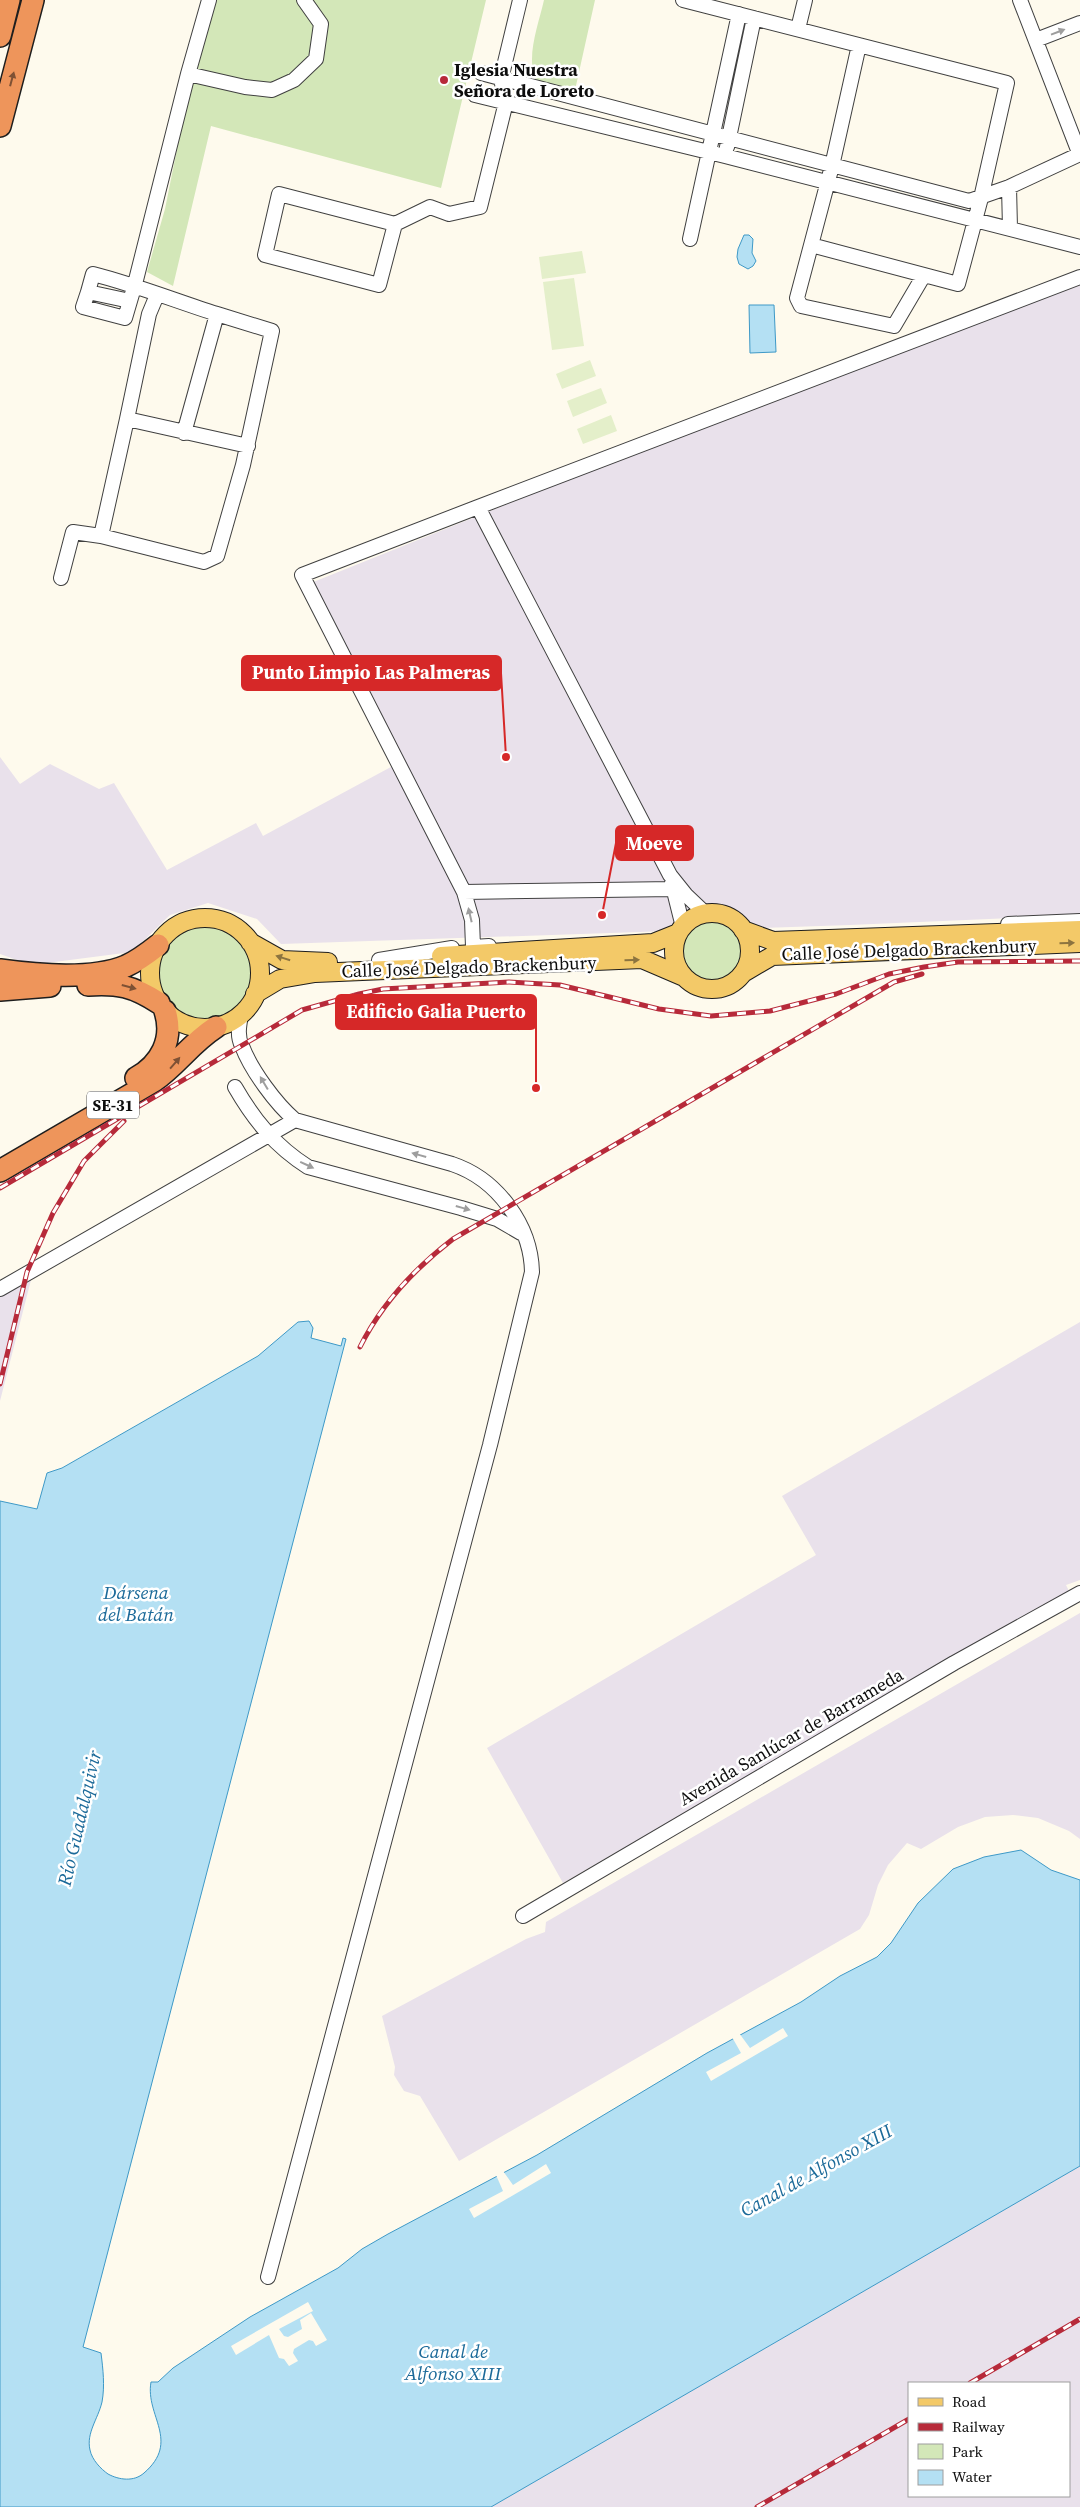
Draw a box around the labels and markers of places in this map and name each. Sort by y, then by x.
place label: Iglesia Nuestra Señora de Loreto [454,57,594,103]
marker: Iglesia Nuestra Señora de Loreto [438,74,450,86]
callout: Punto Limpio Las Palmeras [242,656,501,690]
callout: Moeve [616,826,693,860]
callout: Edificio Galia Puerto [336,995,536,1029]

